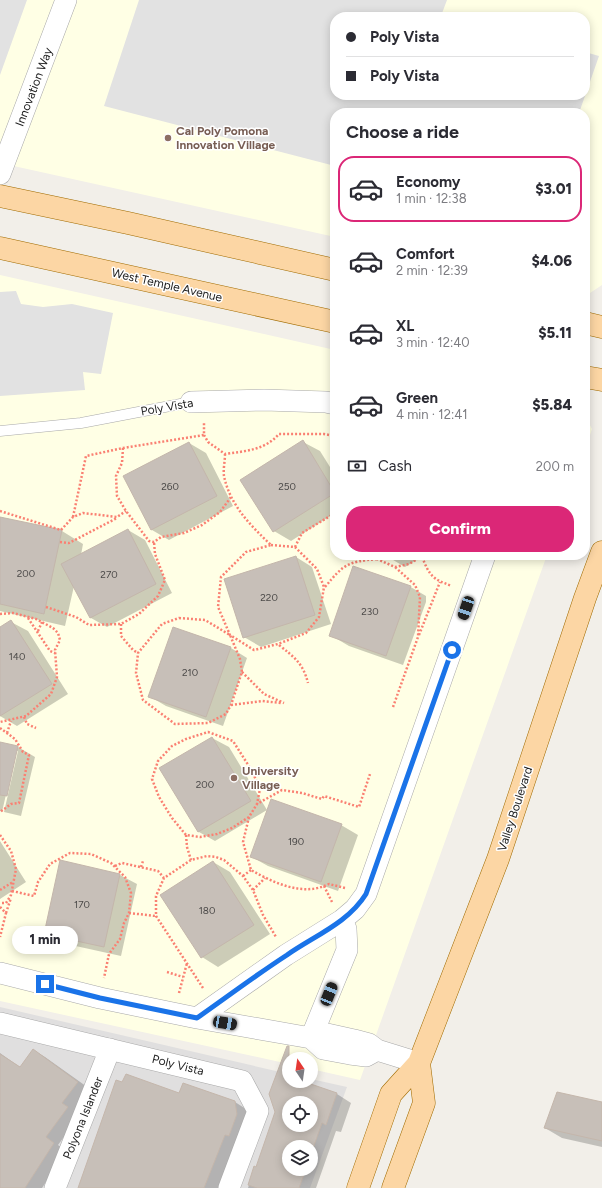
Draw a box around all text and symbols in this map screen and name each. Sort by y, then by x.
text: Poly Vista [370,28,439,46]
street label: Innovation Way [13,45,56,128]
text: Poly Vista [370,67,439,85]
text: Choose a ride [346,121,459,143]
place label: Cal Poly Pomona Innovation Village [176,124,276,152]
marker: Cal Poly Pomona Innovation Village [163,133,173,143]
icon: car [348,171,384,207]
text: Economy [396,173,461,191]
text: $3.01 [535,180,572,198]
text: 1 min · 12:38 [396,191,467,206]
icon: car [348,243,384,279]
text: Comfort [396,245,455,263]
text: $4.06 [532,252,572,270]
text: 2 min · 12:39 [396,263,468,278]
street label: West Temple Avenue [110,265,224,305]
icon: car [348,315,384,351]
text: XL [396,317,414,335]
text: $5.11 [538,324,572,342]
text: 3 min · 12:40 [396,335,470,350]
icon: car [348,387,384,423]
text: Green [396,389,438,407]
street label: Poly Vista [140,396,194,418]
text: $5.84 [532,396,572,414]
text: 4 min · 12:41 [396,407,468,422]
icon: cash [346,455,368,477]
text: Cash [378,457,412,475]
text: 200 m [536,459,574,474]
house number: 260 [161,480,179,493]
house number: 250 [278,480,296,493]
button: Confirm [346,506,574,552]
house number: 200 [17,567,35,580]
house number: 270 [100,568,118,581]
house number: 220 [260,591,278,604]
car [456,595,476,621]
house number: 230 [361,605,379,618]
route start [443,641,461,659]
house number: 140 [9,650,25,663]
house number: 210 [182,666,198,679]
place label: University Village [242,764,299,792]
street label: Valley Boulevard [495,765,535,853]
marker: University Village [229,773,239,783]
house number: 200 [196,778,214,791]
house number: 190 [288,835,304,848]
house number: 170 [74,898,90,911]
house number: 180 [199,904,215,917]
callout: 1 min [12,926,78,954]
text: 1 min [29,932,61,947]
route end [36,975,54,993]
car [319,981,339,1007]
car [212,1015,238,1031]
street label: Poly Vista [151,1052,205,1078]
north arrow [282,1052,318,1088]
map controls [282,1052,318,1176]
street label: Polyona Islander [60,1075,106,1161]
button: locate [282,1096,318,1132]
button: layers [282,1140,318,1176]

